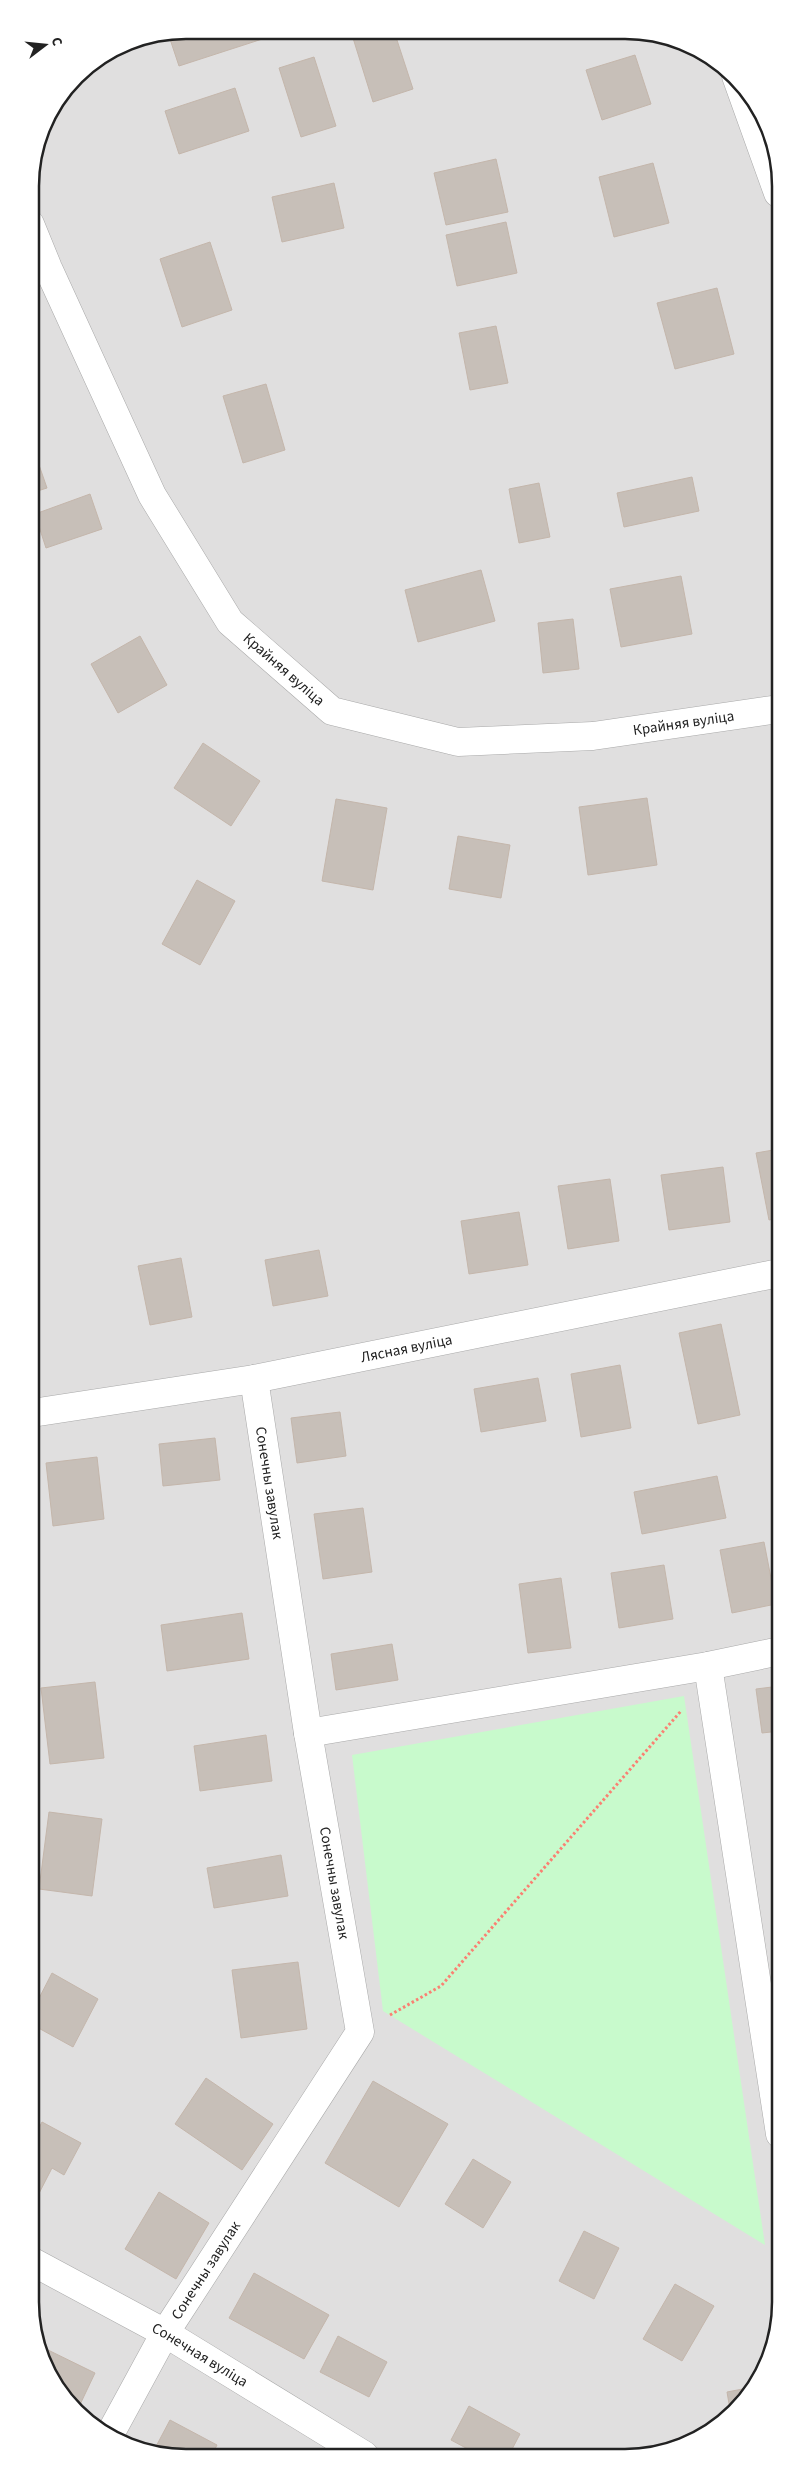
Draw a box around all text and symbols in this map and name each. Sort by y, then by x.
north arrow [20,20,70,70]
text: С [46,35,67,48]
street label: Крайняя вуліца [239,628,329,711]
street label: Крайняя вуліца [632,705,735,741]
street label: Лясная вуліца [359,1329,454,1368]
street label: Сонечны завулак [250,1425,288,1541]
street label: Сонечны завулак [314,1825,354,1941]
street label: Сонечны завулак [166,2216,246,2324]
street label: Сонечная вуліца [148,2317,252,2392]

